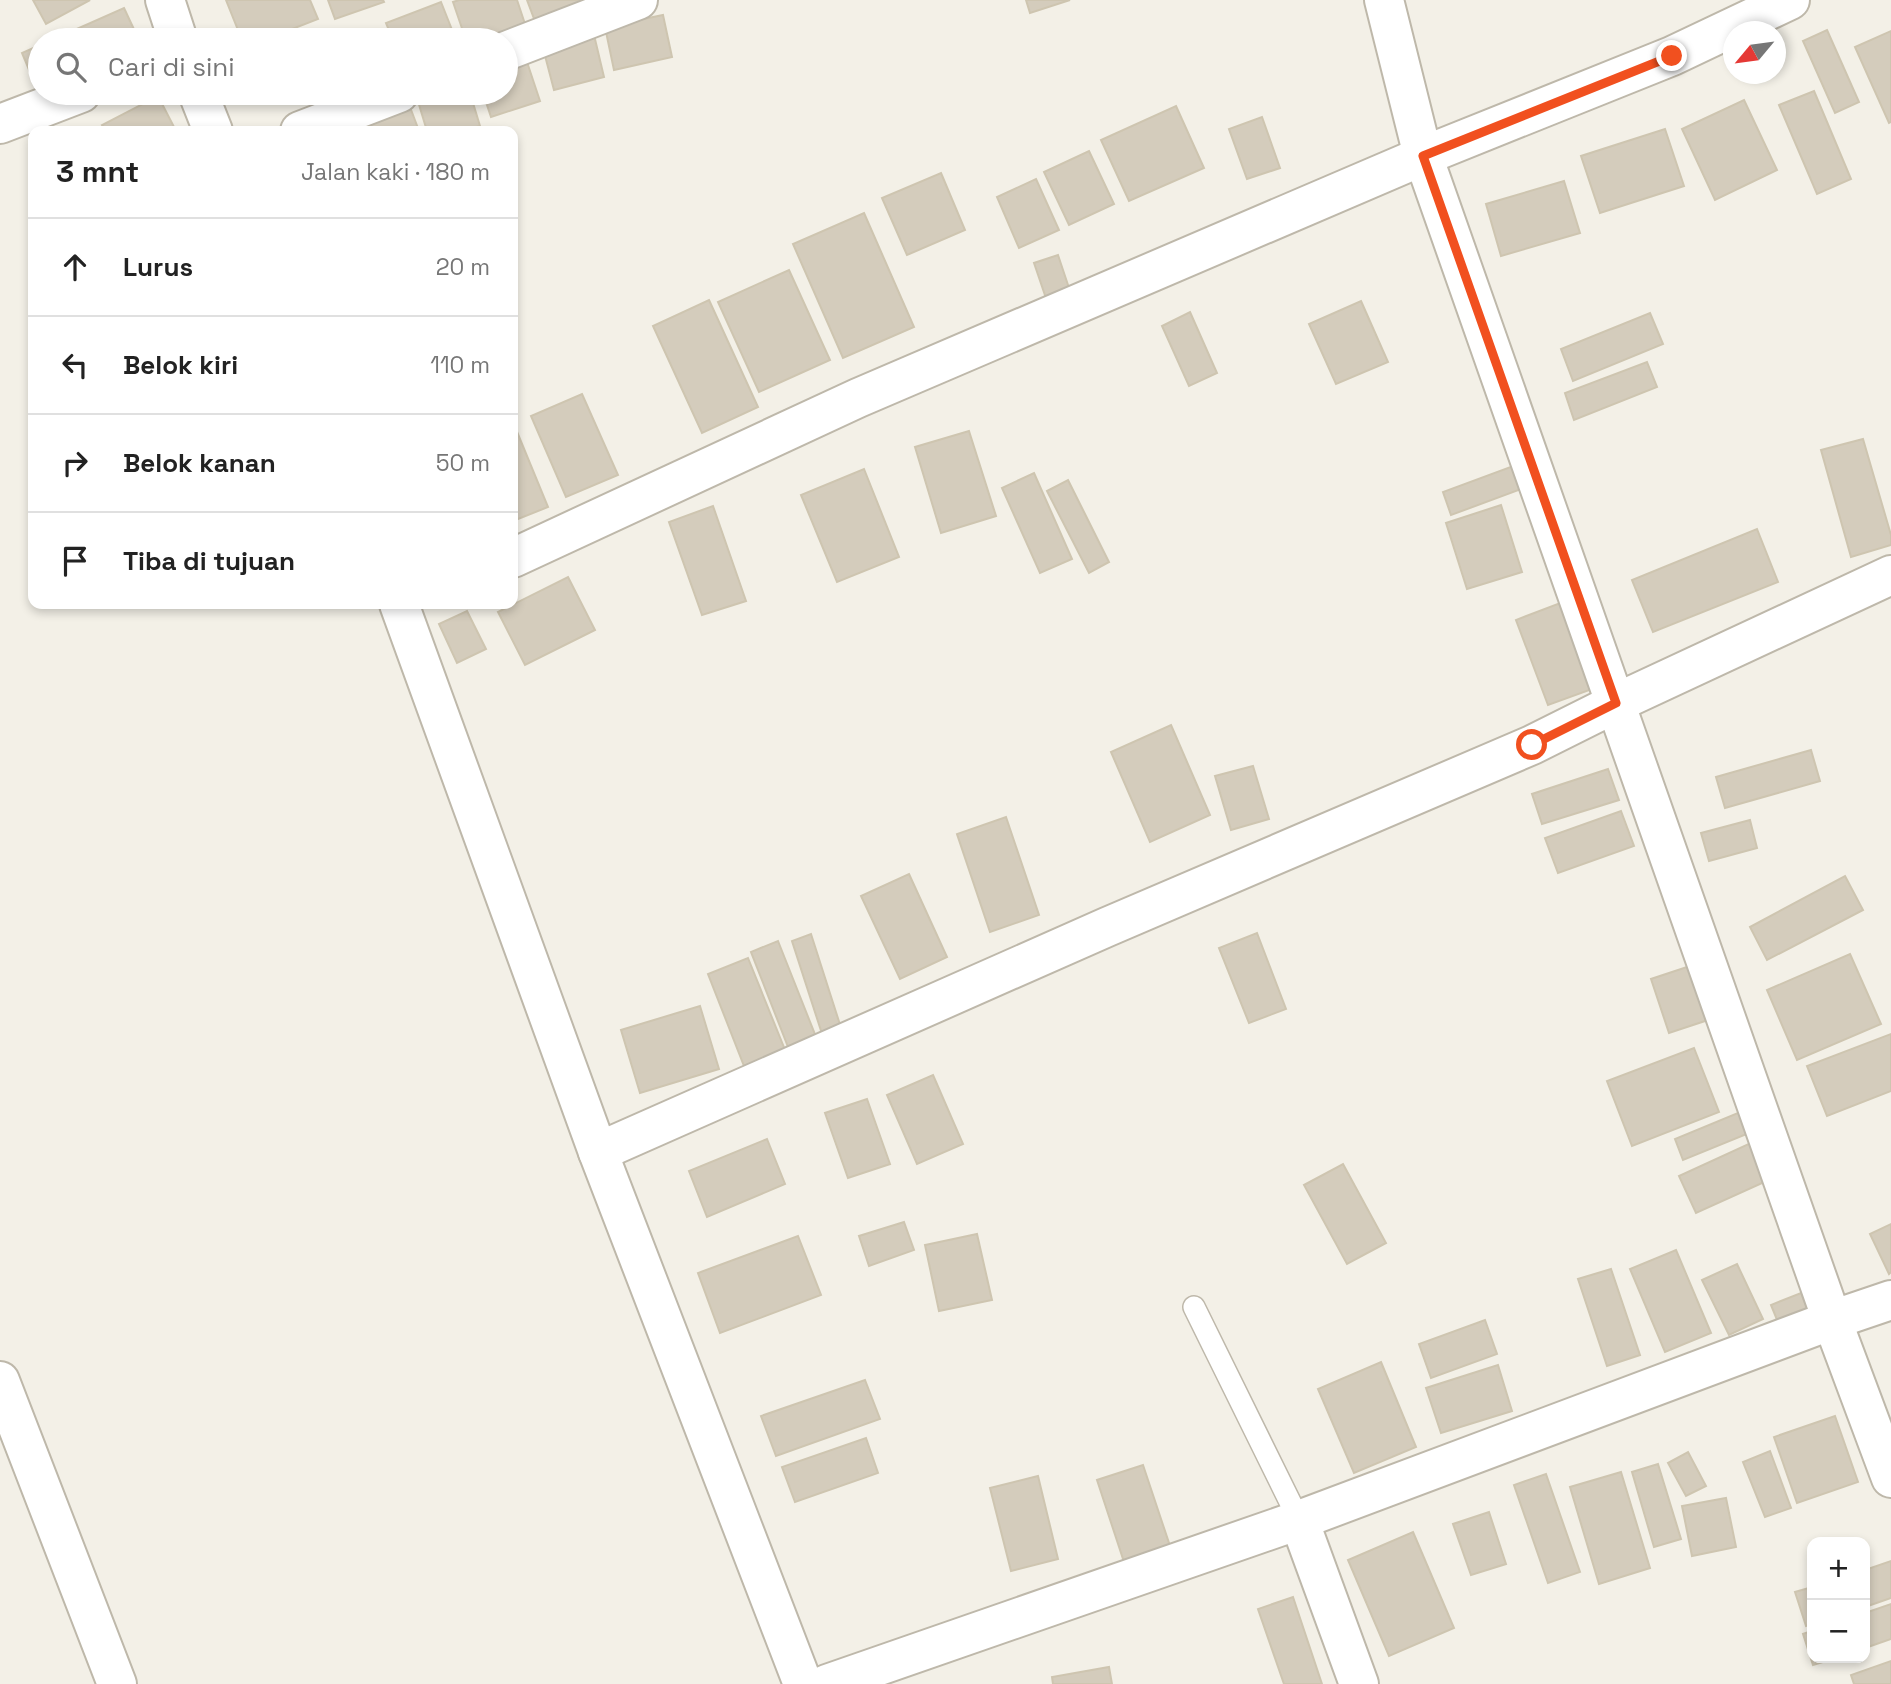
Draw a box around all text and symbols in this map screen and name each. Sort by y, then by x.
north arrow [1723,21,1786,84]
search box [28,28,518,105]
route end [1656,40,1687,71]
icon: search [52,48,90,86]
text: Cari di sini [108,50,235,84]
text: 3 mnt [56,152,139,191]
text: Jalan kaki · 180 m [301,157,490,187]
icon: ahead [56,248,94,286]
text: Lurus [123,250,193,284]
text: 20 m [436,252,490,282]
icon: left [56,346,94,384]
text: Belok kiri [123,348,238,382]
text: 110 m [430,350,490,380]
icon: right [56,444,94,482]
text: Belok kanan [123,446,276,480]
text: 50 m [436,448,490,478]
icon: arrive [56,542,94,580]
text: Tiba di tujuan [123,544,295,578]
route start [1516,729,1547,760]
map controls [1807,1537,1870,1663]
button: + [1807,1537,1870,1600]
button: − [1807,1600,1870,1663]

